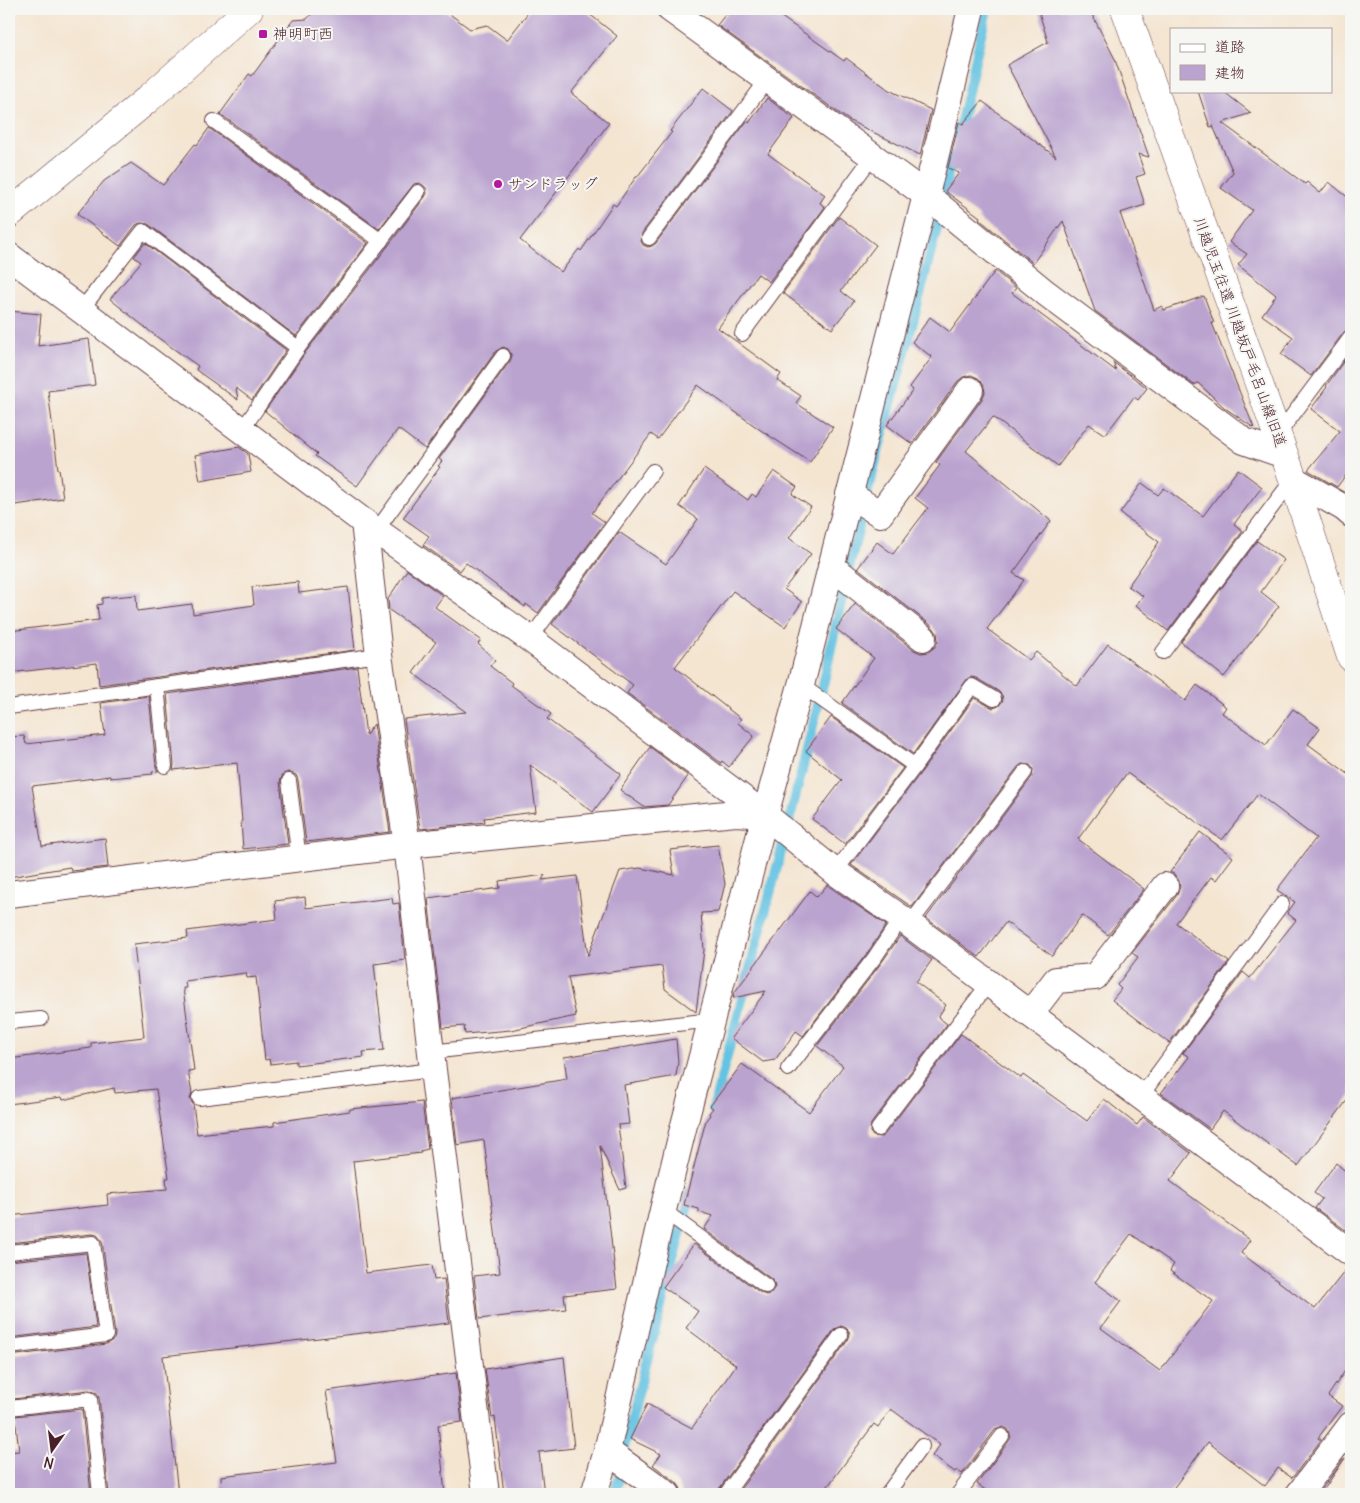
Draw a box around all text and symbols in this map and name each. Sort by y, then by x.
place label: 神明町西 [273,24,333,43]
marker: 神明町西 [257,28,269,40]
legend [1170,28,1332,92]
text: 道路 [1215,37,1245,56]
text: 建物 [1215,63,1245,82]
place label: サンドラッグ [508,174,598,193]
marker: サンドラッグ [492,178,504,190]
street label: 川越児玉往還 川越坂戸毛呂山線旧道 [1190,214,1291,450]
north arrow [28,1426,78,1476]
text: N [42,1453,56,1473]

